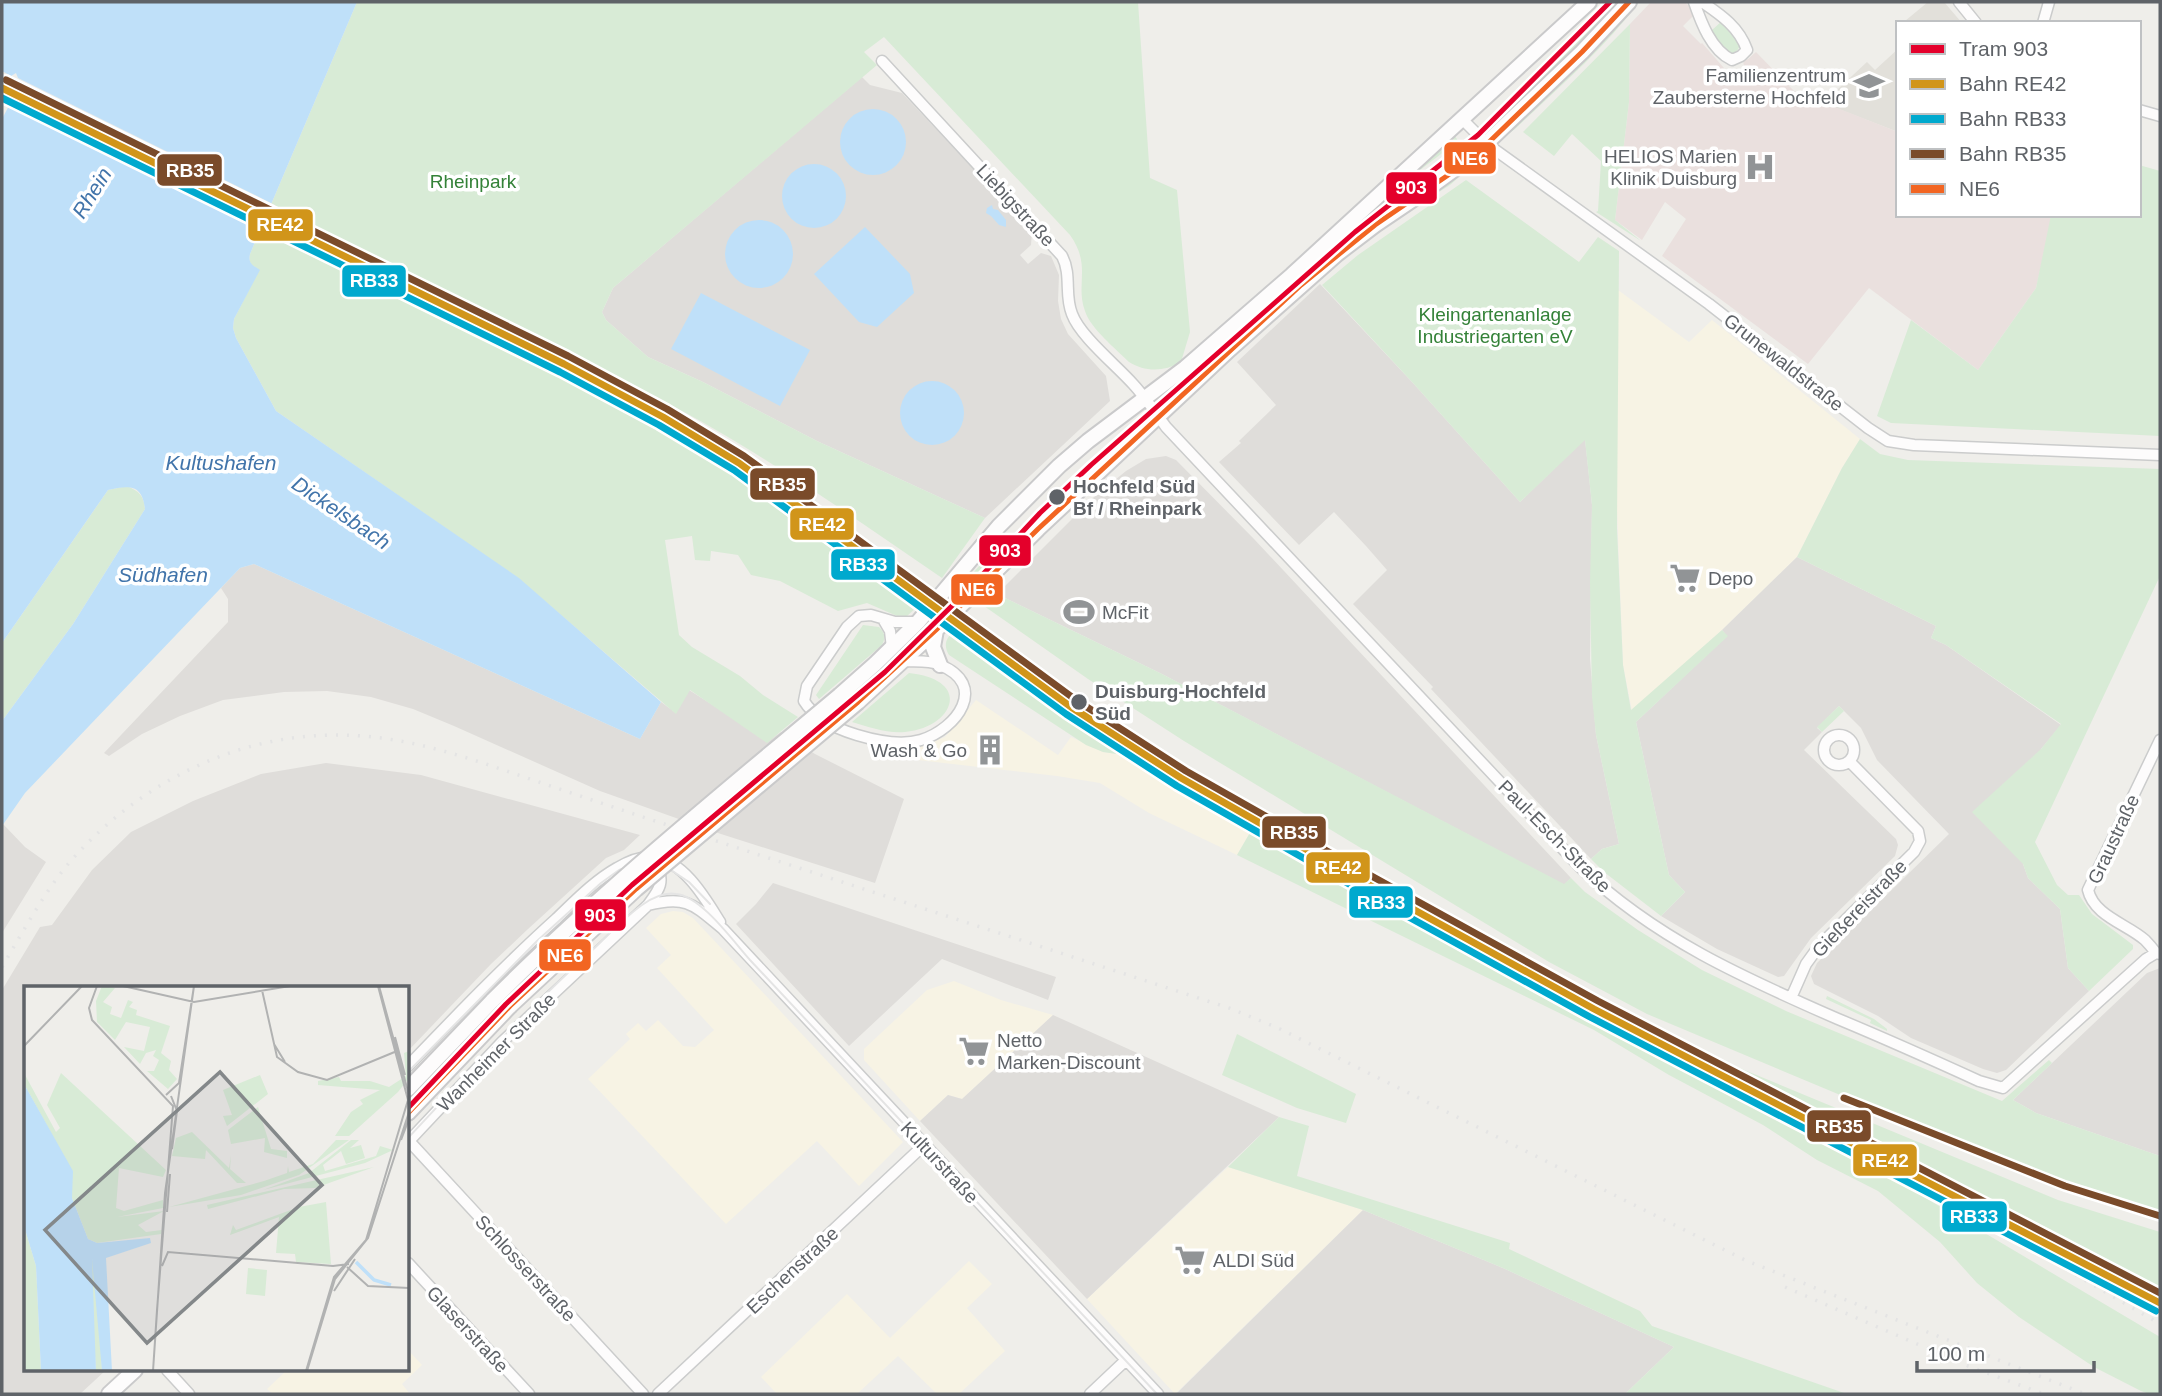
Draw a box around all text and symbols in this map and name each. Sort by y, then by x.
legend [1896,21,2141,217]
text: Tram 903 [1959,37,2048,60]
place label: Familienzentrum Zaubersterne Hochfeld [1653,65,1846,108]
school or university icon: Familienzentrum Zaubersterne Hochfeld [1852,69,1886,103]
text: Bahn RE42 [1959,72,2066,95]
text: Bahn RB33 [1959,107,2066,130]
line badge: NE6 [1443,141,1497,175]
text: Bahn RB35 [1959,142,2066,165]
place label: HELIOS Marien Klinik Duisburg [1604,146,1737,189]
text: NE6 [1452,148,1488,169]
hospital icon: HELIOS Marien Klinik Duisburg [1743,150,1777,184]
line badge: RB35 [156,153,223,187]
text: RB35 [166,160,215,181]
street label: Liebigstraße [972,160,1059,251]
water label: Rhein [67,163,116,222]
park label: Rheinpark [430,171,517,192]
line badge: 903 [1385,171,1438,205]
text: 903 [1395,177,1427,198]
text: NE6 [1959,177,2000,200]
line badge: RE42 [247,208,314,242]
text: RE42 [256,214,304,235]
line badge: RB33 [341,264,407,298]
text: RB33 [350,270,398,291]
park label: Kleingartenanlage Industriegarten eV [1417,304,1573,347]
street label: Grunewaldstraße [1720,309,1848,416]
water label: Kultushafen [166,451,276,474]
line badge: RB35 [749,467,816,501]
water label: Dickelsbach [288,471,395,554]
text: RB35 [758,474,807,495]
place label: Hochfeld Süd Bf / Rheinpark [1073,476,1202,519]
marker: Hochfeld Süd Bf / Rheinpark [1047,487,1067,507]
line badge: RE42 [789,507,855,541]
text: RE42 [798,514,846,535]
line badge: 903 [978,534,1032,567]
text: 903 [989,540,1021,561]
line badge: RB33 [830,548,896,581]
text: RB33 [839,554,887,575]
supermarket icon: Depo [1668,561,1702,595]
water label: Südhafen [118,563,208,586]
place label: Depo [1708,568,1753,589]
line badge: NE6 [950,573,1004,606]
text: NE6 [959,579,995,600]
sports icon: McFit [1062,595,1096,629]
place label: McFit [1102,602,1149,623]
place label: Duisburg-Hochfeld Süd [1095,681,1266,724]
marker: Duisburg-Hochfeld Süd [1069,692,1089,712]
building icon: Wash & Go [973,733,1007,767]
place label: Wash & Go [871,740,967,761]
street label: Paul-Esch-Straße [1494,776,1615,897]
street label: Graustraße [2084,791,2143,887]
line badge: RB35 [1261,815,1327,849]
text: RB35 [1270,822,1319,843]
line badge: RE42 [1305,851,1371,884]
street label: Gießereistraße [1808,855,1911,961]
text: RE42 [1314,857,1362,878]
line badge: RB33 [1348,885,1414,919]
text: RB33 [1357,892,1405,913]
line badge: 903 [574,898,627,932]
text: 903 [584,905,616,926]
line badge: NE6 [538,938,592,972]
text: NE6 [547,945,583,966]
inset map [24,986,410,1372]
street label: Wanheimer Straße [433,989,560,1116]
place label: Netto Marken-Discount [997,1030,1141,1073]
supermarket icon: Netto Marken-Discount [957,1034,991,1068]
line badge: RB35 [1806,1109,1872,1143]
text: RB35 [1815,1116,1864,1137]
street label: Kulturstraße [897,1117,983,1207]
line badge: RE42 [1852,1143,1918,1177]
text: RE42 [1861,1150,1909,1171]
line badge: RB33 [1941,1200,2008,1233]
text: RB33 [1950,1206,1998,1227]
street label: Schlosserstraße [471,1211,580,1326]
street label: Eschenstraße [742,1223,842,1318]
supermarket icon: ALDI Süd [1173,1243,1207,1277]
place label: ALDI Süd [1213,1250,1294,1271]
street label: Glaserstraße [423,1282,513,1377]
scale bar [1917,1330,2094,1374]
text: 100 m [1927,1342,1985,1365]

